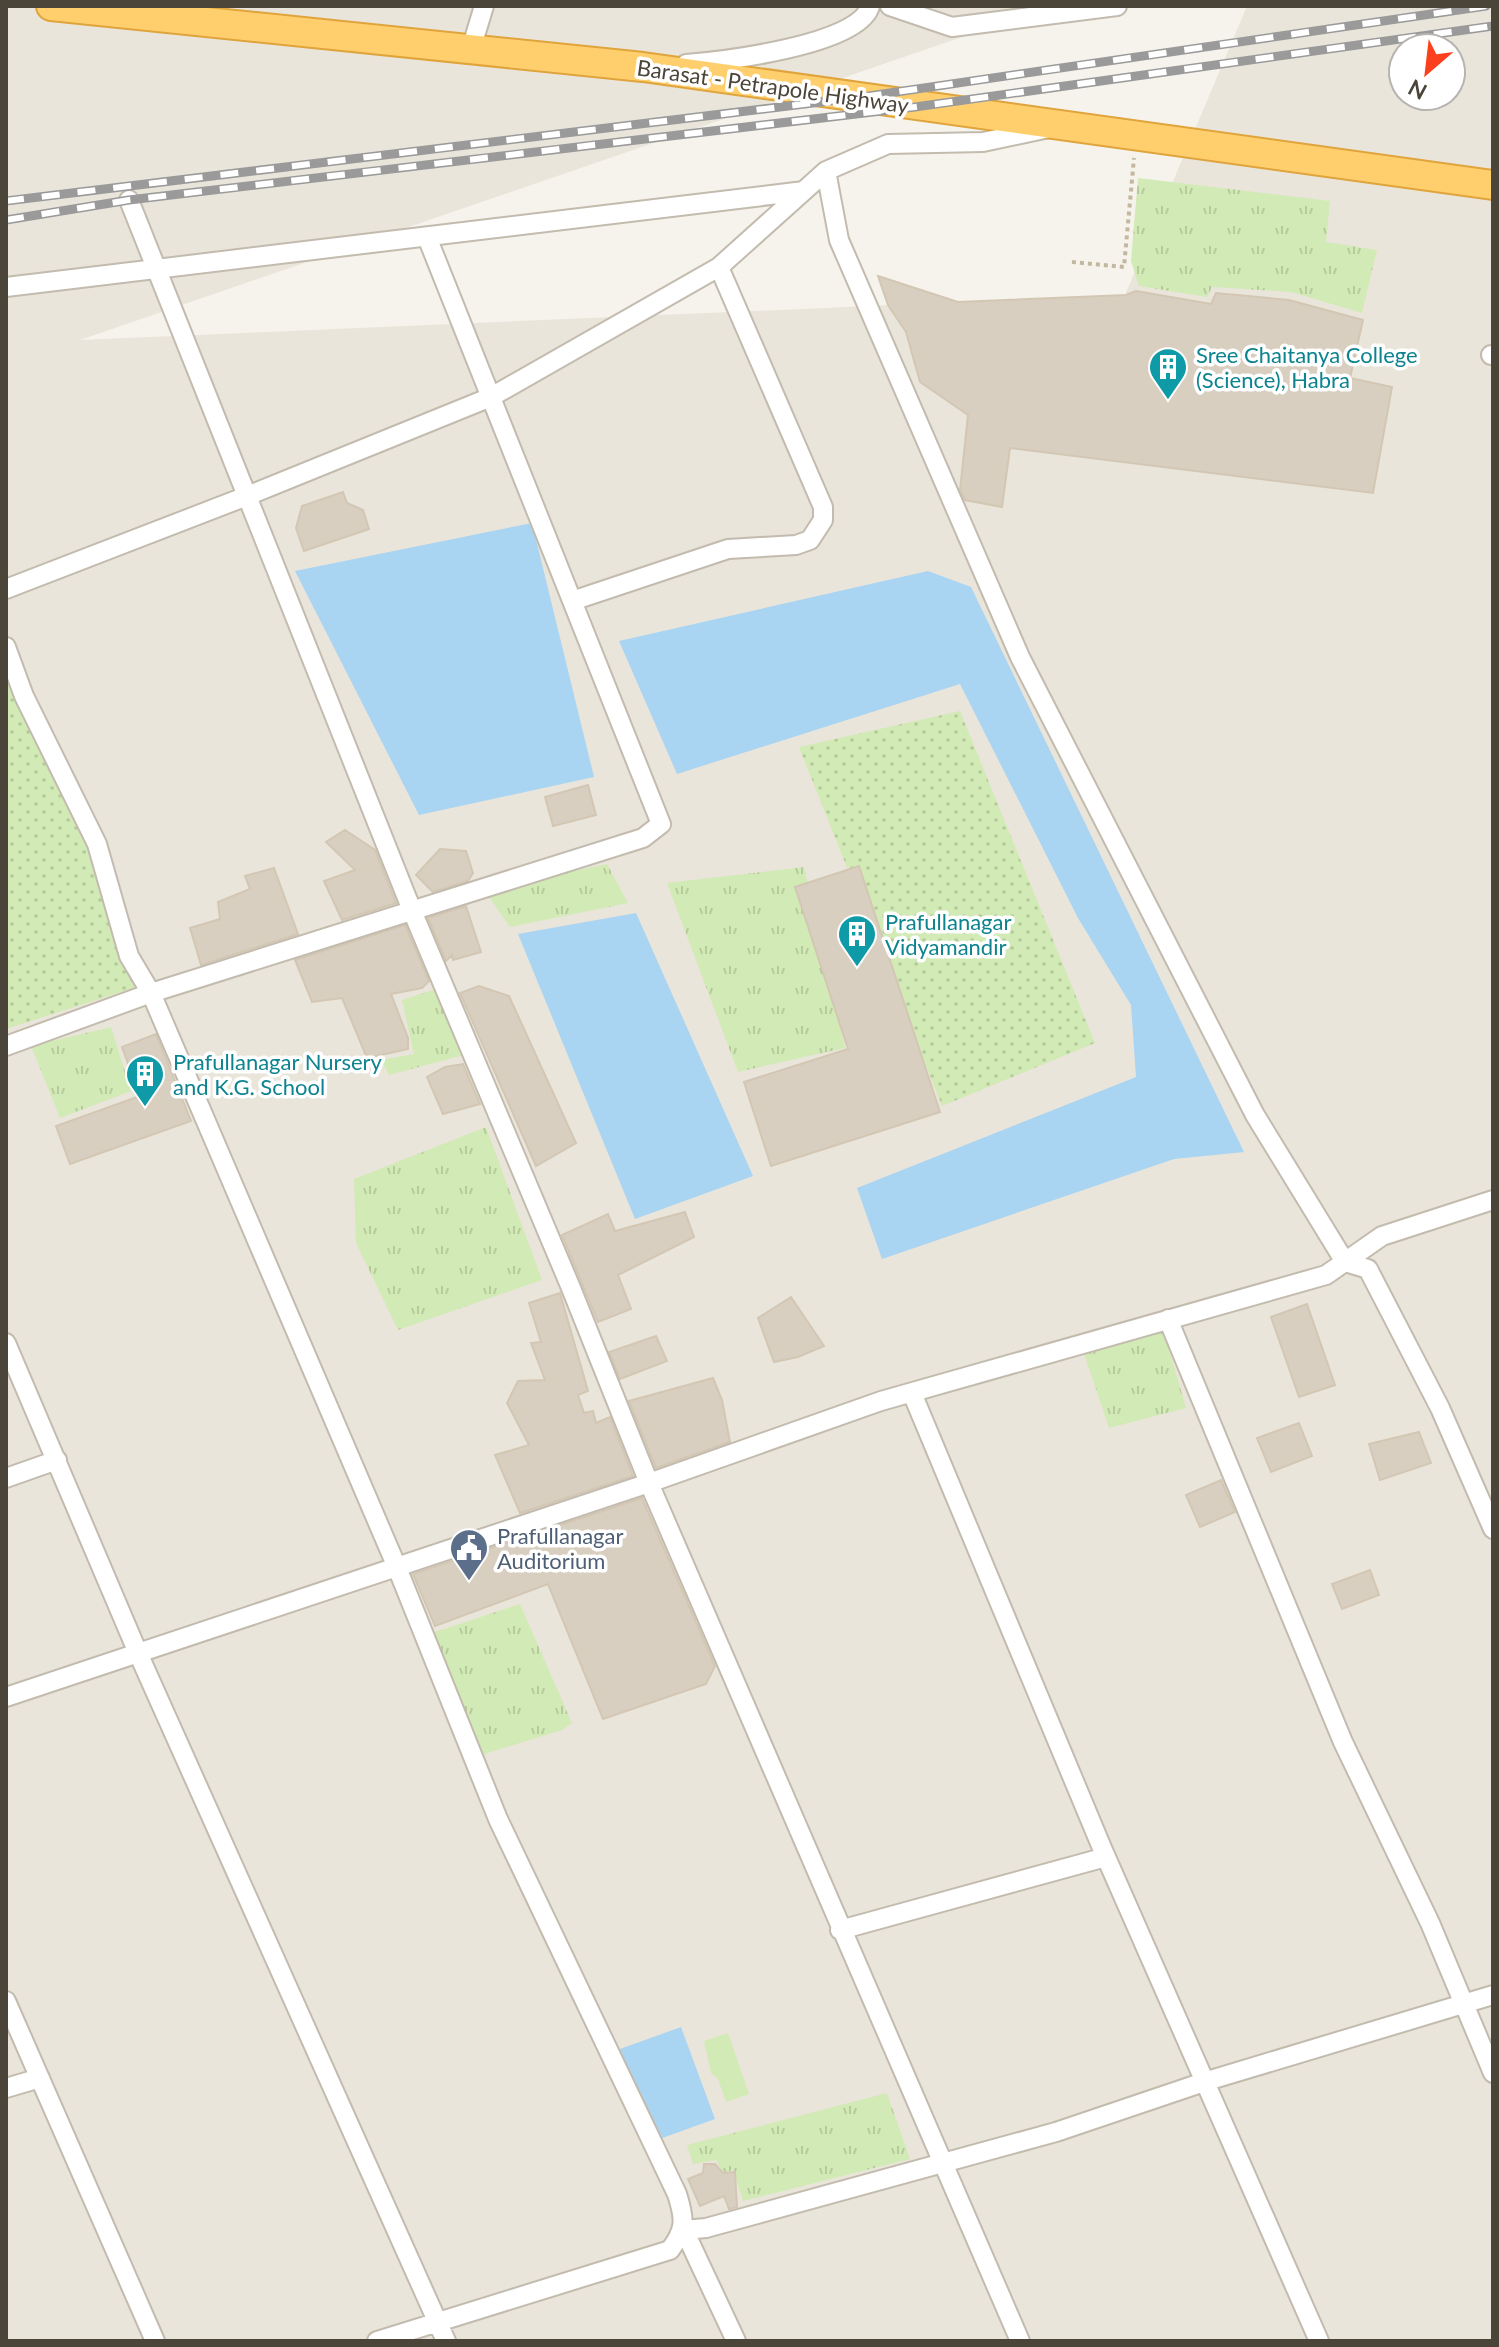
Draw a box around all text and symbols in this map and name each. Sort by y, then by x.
north arrow [1387,32,1467,112]
street label: Barasat - Petrapole Highway [635,54,911,119]
text: N [1404,74,1431,106]
place label: Sree Chaitanya College (Science), Habra [1196,341,1418,393]
building icon: Sree Chaitanya College (Science), Habra [1147,346,1189,401]
place label: Prafullanagar Vidyamandir [885,908,1012,960]
building icon: Prafullanagar Vidyamandir [836,913,878,968]
place label: Prafullanagar Nursery and K.G. School [173,1048,383,1100]
building icon: Prafullanagar Nursery and K.G. School [124,1053,166,1108]
place label: Prafullanagar Auditorium [497,1522,624,1574]
public building icon: Prafullanagar Auditorium [448,1527,490,1582]

